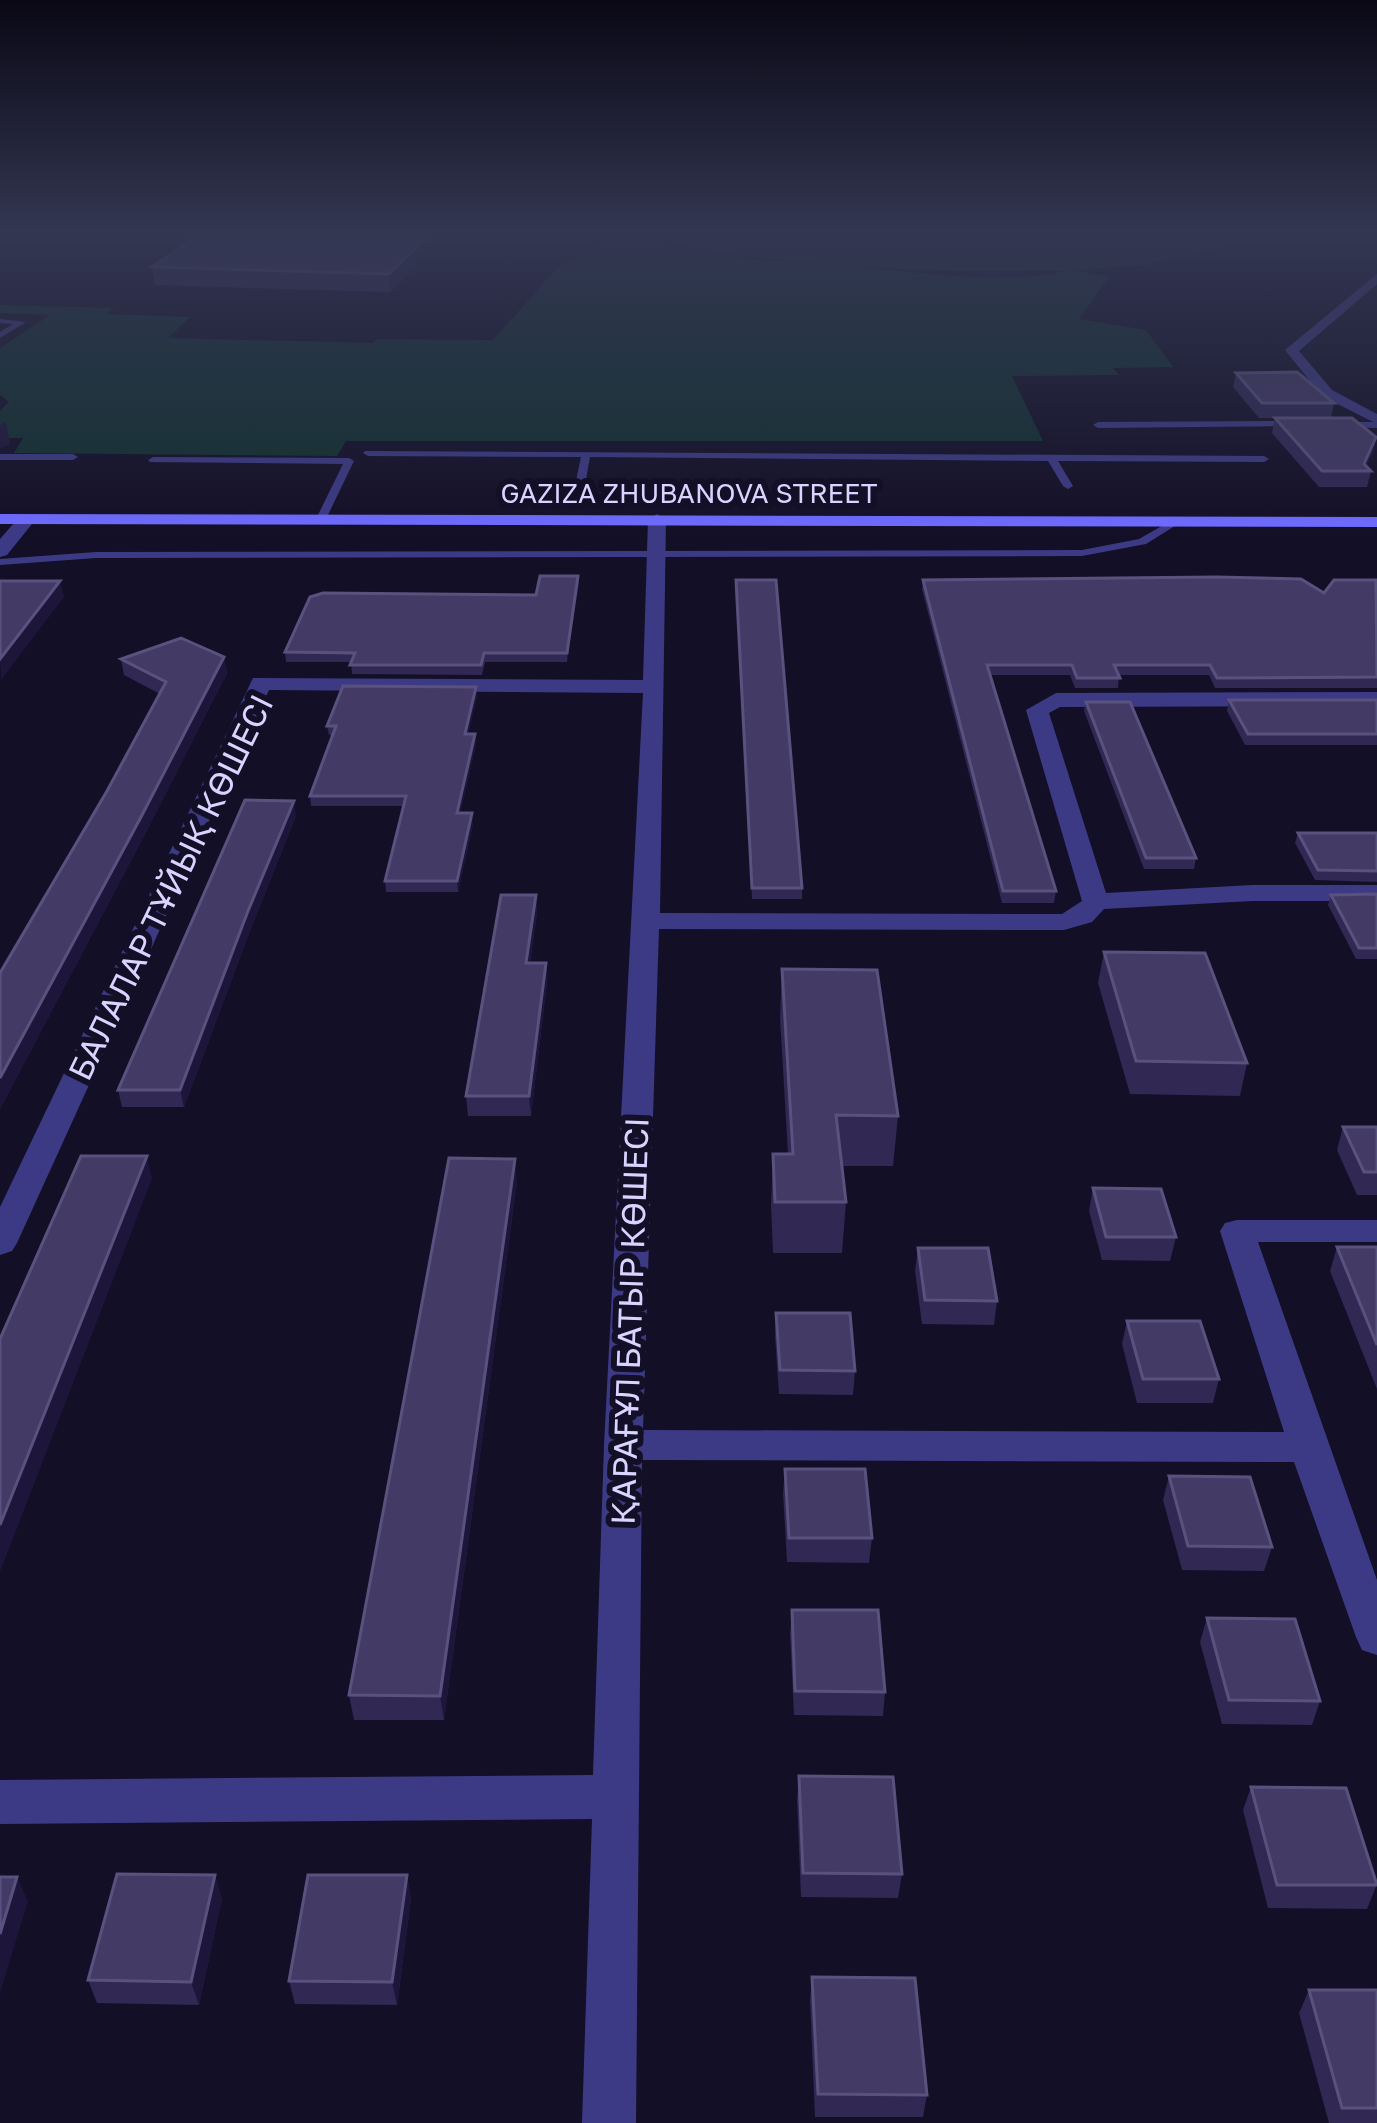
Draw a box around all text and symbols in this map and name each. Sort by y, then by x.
street label: GAZIZA ZHUBANOVA STREET [501,477,878,509]
street label: БАЛАЛАР ТҰЙЫҚ КӨШЕСІ [59,688,281,1086]
street label: ҚАРАҒҰЛ БАТЫР КӨШЕСІ [602,1117,656,1525]

